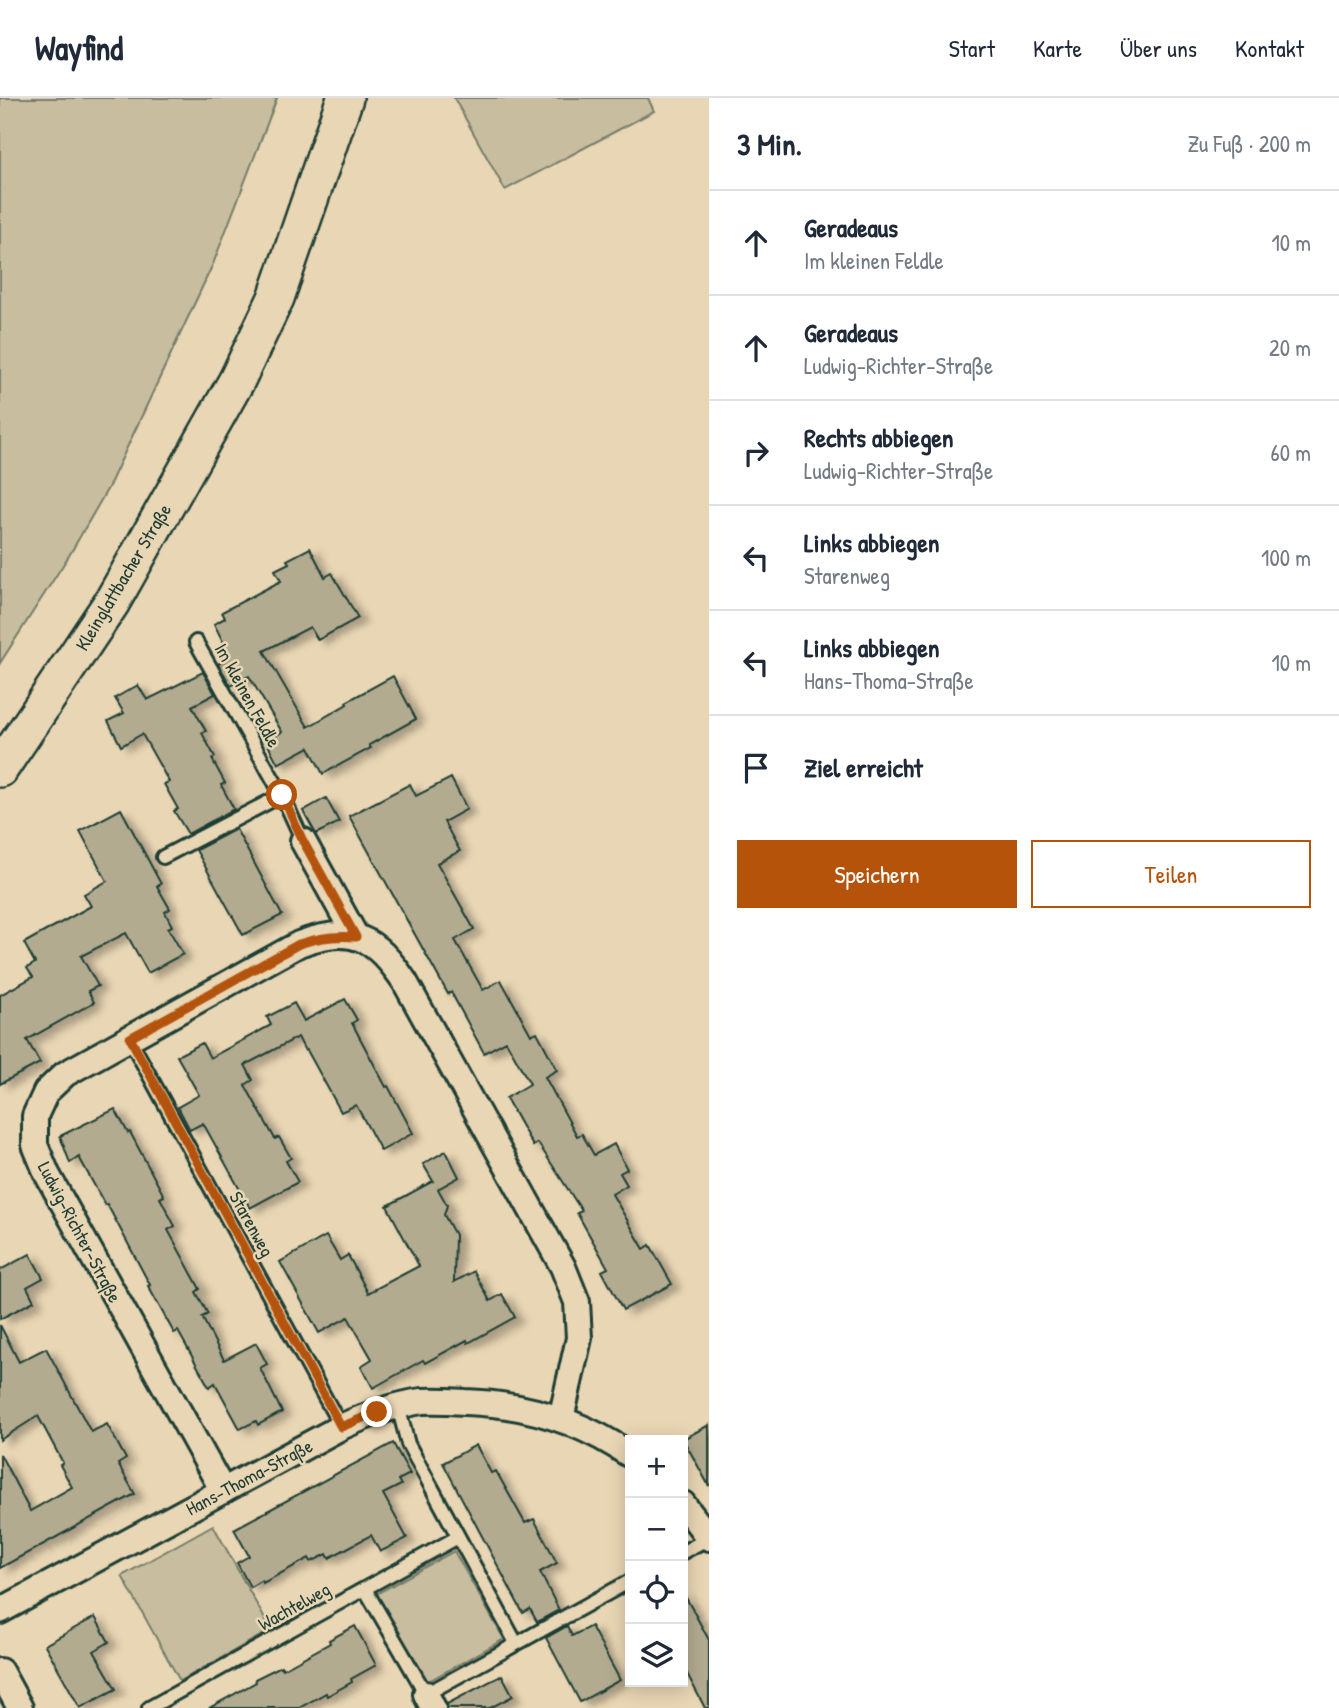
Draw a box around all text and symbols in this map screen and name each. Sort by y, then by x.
text: Wayfind [35,26,123,70]
text: Start [949,32,995,64]
text: Karte [1033,32,1082,64]
text: Über uns [1120,32,1197,64]
text: Kontakt [1235,32,1304,64]
text: 3 Min. [737,124,802,164]
text: Zu Fuß · 200 m [1187,128,1311,159]
text: Geradeaus [804,210,898,245]
icon: ahead [737,224,775,262]
text: 10 m [1271,227,1311,258]
text: Im kleinen Feldle [804,245,944,276]
text: Geradeaus [804,315,898,350]
icon: ahead [737,329,775,367]
text: 20 m [1269,332,1311,363]
text: Ludwig-Richter-Straße [804,350,993,381]
text: Rechts abbiegen [804,420,954,455]
icon: right [737,434,775,472]
text: 60 m [1271,437,1311,468]
text: Ludwig-Richter-Straße [804,455,993,486]
street label: Kleinglattbacher Straße [69,498,177,655]
text: Links abbiegen [804,525,940,560]
icon: left [737,539,775,577]
text: 100 m [1261,542,1311,573]
text: Starenweg [804,560,890,591]
text: Links abbiegen [804,630,940,665]
street label: Im kleinen Feldle [209,638,288,752]
icon: left [737,644,775,682]
text: 10 m [1271,647,1311,678]
text: Hans-Thoma-Straße [804,665,974,696]
icon: arrive [737,749,775,787]
text: Ziel erreicht [804,750,923,785]
route start [266,779,297,810]
button: Speichern [737,840,1017,908]
button: Teilen [1031,840,1311,908]
street label: Ludwig-Richter-Straße [32,1157,128,1307]
street label: Starenweg [223,1187,281,1261]
route end [361,1396,392,1427]
street label: Hans-Thoma-Straße [181,1432,317,1521]
map controls [625,1435,688,1687]
button: + [625,1435,688,1498]
button: − [625,1498,688,1561]
button: locate [625,1561,688,1624]
street label: Wachtelweg [253,1576,335,1636]
button: layers [625,1624,688,1687]

